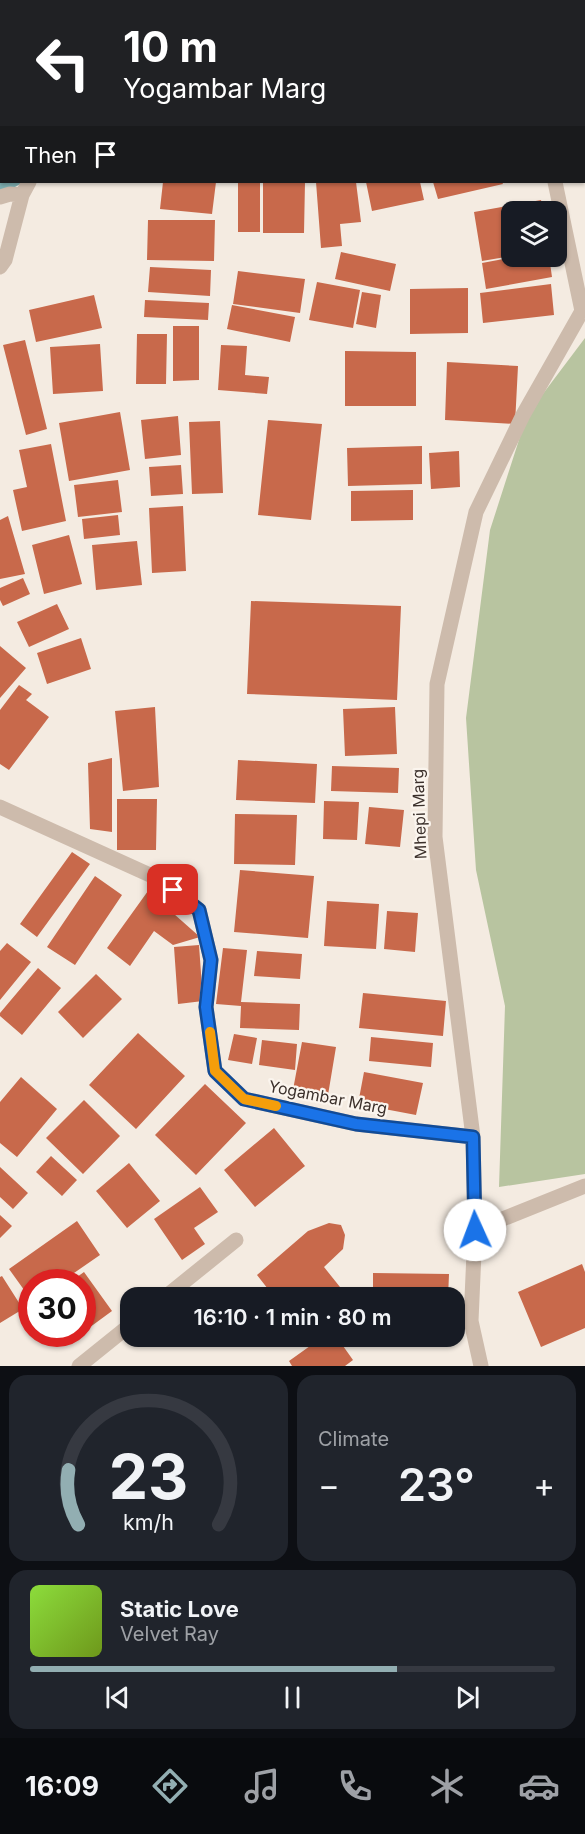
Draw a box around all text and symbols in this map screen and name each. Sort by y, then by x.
text: 10 m [123,21,218,72]
icon: left [24,24,102,102]
text: Yogambar Marg [123,72,326,105]
icon: arrive [89,138,122,171]
text: Then [24,142,77,168]
map controls [501,201,567,267]
button: layers [501,201,567,267]
street label: Mhepi Marg [407,768,431,860]
pin [147,864,198,915]
icon: arrive [156,873,189,906]
street label: Yogambar Marg [267,1076,389,1118]
position arrow [443,1198,507,1262]
speed limit sign: 30 [18,1269,96,1347]
text: 16:10 · 1 min · 80 m [193,1304,392,1330]
text: Climate [318,1427,389,1451]
text: 23 [109,1439,188,1514]
text: 23° [398,1457,475,1512]
text: − [318,1465,340,1505]
text: + [533,1465,555,1505]
text: km/h [123,1509,174,1535]
text: Static Love [120,1596,239,1622]
text: Velvet Ray [120,1622,219,1646]
icon: previous [101,1681,134,1714]
icon: pause [276,1681,309,1714]
icon: next [451,1681,484,1714]
icon: directions [149,1765,191,1807]
icon: music [241,1765,283,1807]
icon: phone [334,1765,376,1807]
icon: climate [426,1765,468,1807]
icon: car [518,1765,560,1807]
text: 16:09 [25,1770,99,1803]

